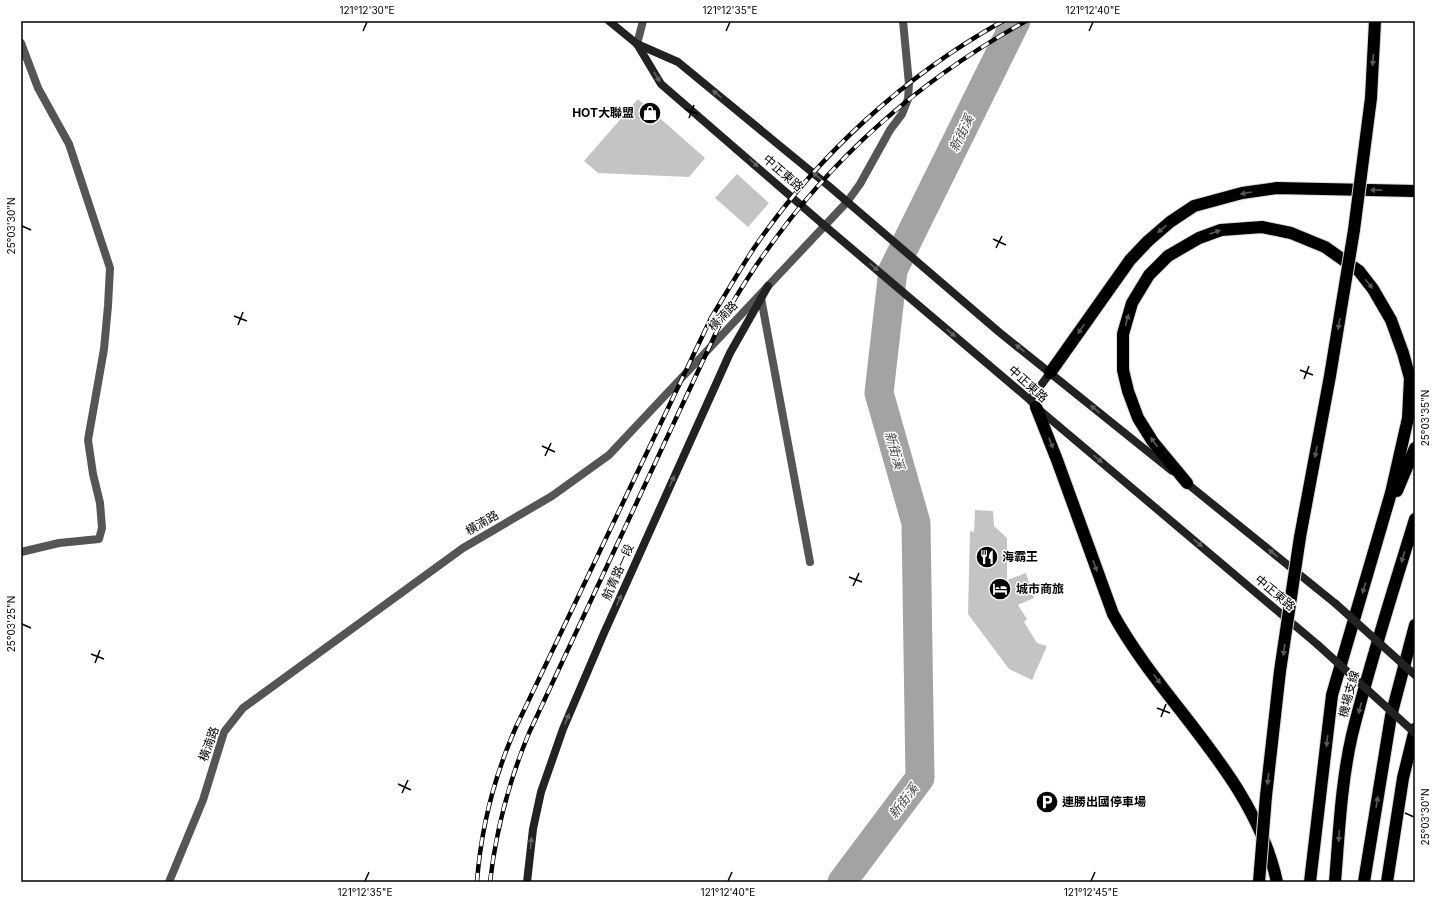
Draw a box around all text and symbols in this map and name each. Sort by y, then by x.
text: 121°12'30"E [339,4,395,16]
text: 121°12'35"E [703,4,757,16]
text: 121°12'40"E [1066,4,1120,16]
one-way arrow [1370,54,1376,67]
one-way arrow [653,72,661,82]
one-way arrow [711,89,722,98]
shop icon: HOT大聯盟 [637,100,663,126]
place label: HOT大聯盟 [572,105,634,120]
water label: 新街溪 [945,110,978,154]
street label: 中正東路 [760,151,806,194]
one-way arrow [748,159,759,168]
one-way arrow [811,172,822,181]
one-way arrow [1370,187,1382,194]
one-way arrow [1240,190,1253,196]
text: 25°03'30"N [5,198,17,254]
one-way arrow [1157,224,1168,233]
one-way arrow [1209,229,1221,235]
one-way arrow [869,263,879,272]
one-way arrow [1365,279,1373,290]
street label: 橫湳路 [705,297,741,334]
one-way arrow [1124,313,1130,325]
one-way arrow [1336,318,1342,330]
one-way arrow [1077,324,1085,335]
one-way arrow [945,328,956,337]
one-way arrow [1014,344,1025,353]
street label: 中正東路 [1005,362,1051,405]
text: 25°03'35"N [1419,390,1431,446]
one-way arrow [1090,405,1101,414]
water label: 新街溪 [882,429,909,473]
one-way arrow [1150,437,1158,447]
one-way arrow [1048,438,1054,450]
one-way arrow [1313,446,1319,458]
one-way arrow [1093,455,1104,464]
one-way arrow [669,475,676,487]
street label: 橫湳路 [462,507,501,538]
one-way arrow [1192,539,1203,548]
street label: 航青路一段 [598,541,637,602]
restaurant icon: 海霸王 [974,544,1000,570]
one-way arrow [1267,548,1278,557]
place label: 海霸王 [1002,549,1038,564]
one-way arrow [1400,551,1406,563]
one-way arrow [1092,560,1098,572]
street label: 中正東路 [1252,571,1299,614]
hotel icon: 城市商旅 [987,576,1013,602]
place label: 城市商旅 [1016,581,1064,596]
one-way arrow [1360,581,1366,594]
one-way arrow [616,594,622,605]
text: 25°03'25"N [5,596,17,652]
one-way arrow [1281,643,1287,656]
street label: 機場支線 [1335,669,1362,719]
one-way arrow [1152,674,1161,685]
one-way arrow [1356,702,1362,715]
one-way arrow [564,713,570,724]
street label: 橫湳路 [195,724,222,763]
one-way arrow [1323,735,1330,747]
one-way arrow [1265,773,1271,785]
water label: 新街溪 [885,779,922,821]
parking icon: 連勝出國停車場 [1034,789,1060,815]
text: 25°03'30"N [1419,789,1431,845]
place label: 連勝出國停車場 [1062,794,1146,809]
one-way arrow [1374,796,1380,808]
one-way arrow [1335,830,1342,842]
one-way arrow [528,837,534,849]
text: 121°12'35"E [338,886,392,898]
text: 121°12'40"E [701,886,755,898]
text: 121°12'45"E [1064,886,1118,898]

